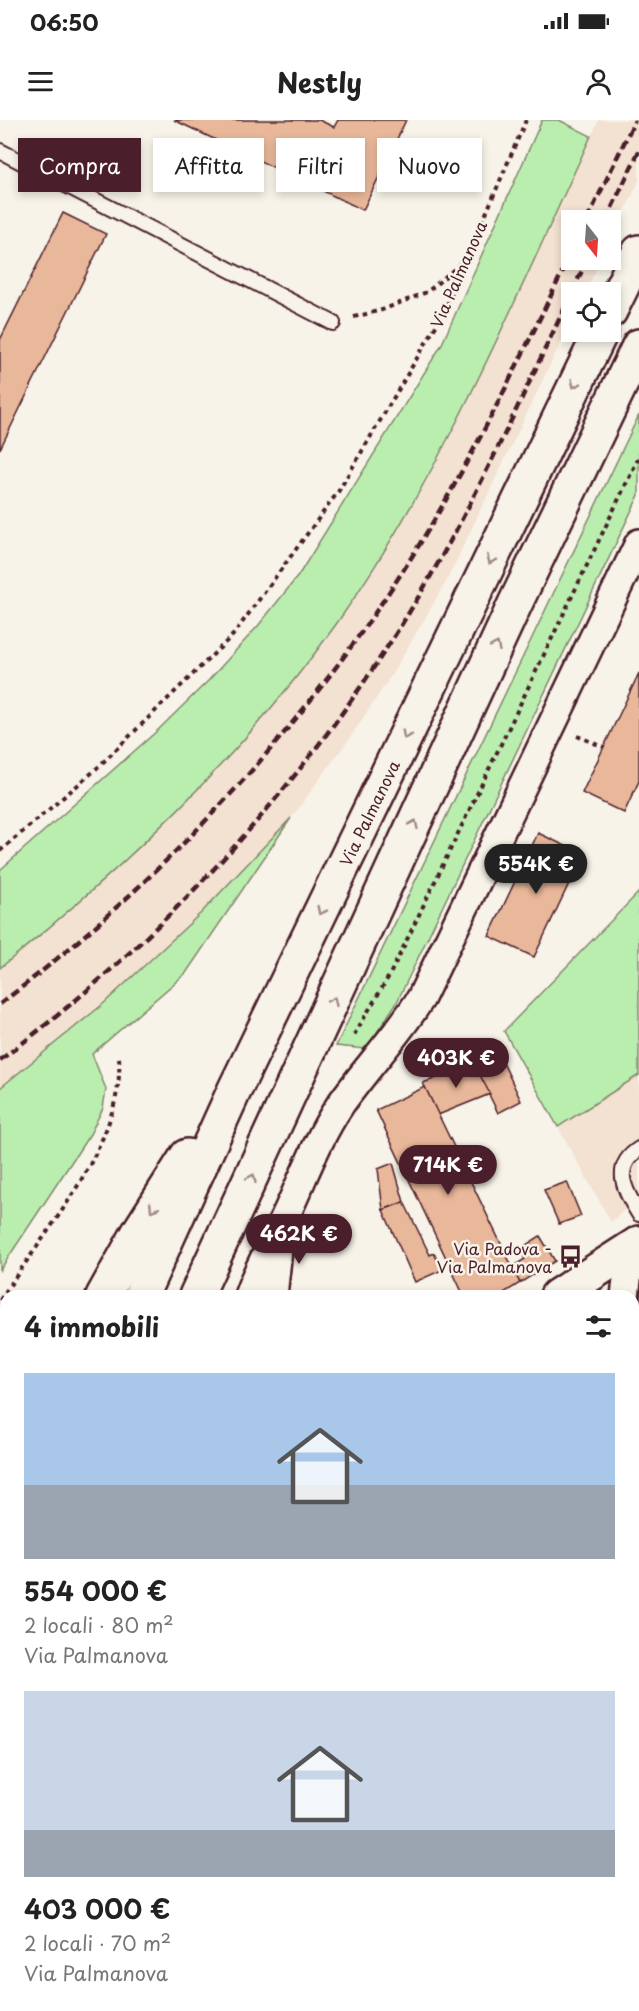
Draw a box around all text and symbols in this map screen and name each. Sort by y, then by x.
text: 06:50 [30,5,99,38]
text: Nestly [277,61,362,102]
icon: menu [24,65,57,98]
icon: person [582,65,615,98]
chip: Compra [18,138,141,192]
chip: Affitta [153,138,264,192]
chip: Filtri [276,138,365,192]
chip: Nuovo [377,138,482,192]
north arrow [561,210,621,270]
map controls [561,210,621,342]
street label: Via Palmanova [424,216,492,331]
button: locate [561,282,621,342]
one-way arrow [571,378,583,389]
one-way arrow [486,553,498,564]
one-way arrow [488,642,500,653]
one-way arrow [401,729,413,740]
street label: Via Palmanova [333,756,405,870]
one-way arrow [407,819,419,830]
pin: 554K € [487,844,585,895]
text: 554K € [498,848,574,878]
one-way arrow [317,905,329,916]
one-way arrow [326,996,338,1007]
pin: 403K € [407,1038,505,1089]
text: 403K € [417,1042,495,1072]
pin: 714K € [399,1145,497,1196]
text: 714K € [413,1149,483,1179]
one-way arrow [244,1173,256,1184]
one-way arrow [149,1202,161,1212]
pin: 462K € [250,1214,348,1265]
text: 462K € [260,1218,338,1248]
place label: Via Padova - Via Palmanova [437,1236,552,1278]
bus stop icon: Via Padova - Via Palmanova [557,1244,583,1270]
text: 4 immobili [24,1307,159,1346]
icon: filters [582,1310,615,1343]
icon: home [266,1412,374,1520]
text: 554 000 € [24,1571,167,1610]
text: 2 locali · 80 m² [24,1610,174,1640]
text: Via Palmanova [24,1640,168,1670]
icon: home [266,1730,374,1838]
text: 403 000 € [24,1889,170,1928]
text: 2 locali · 70 m² [24,1928,171,1958]
text: Via Palmanova [24,1958,168,1988]

